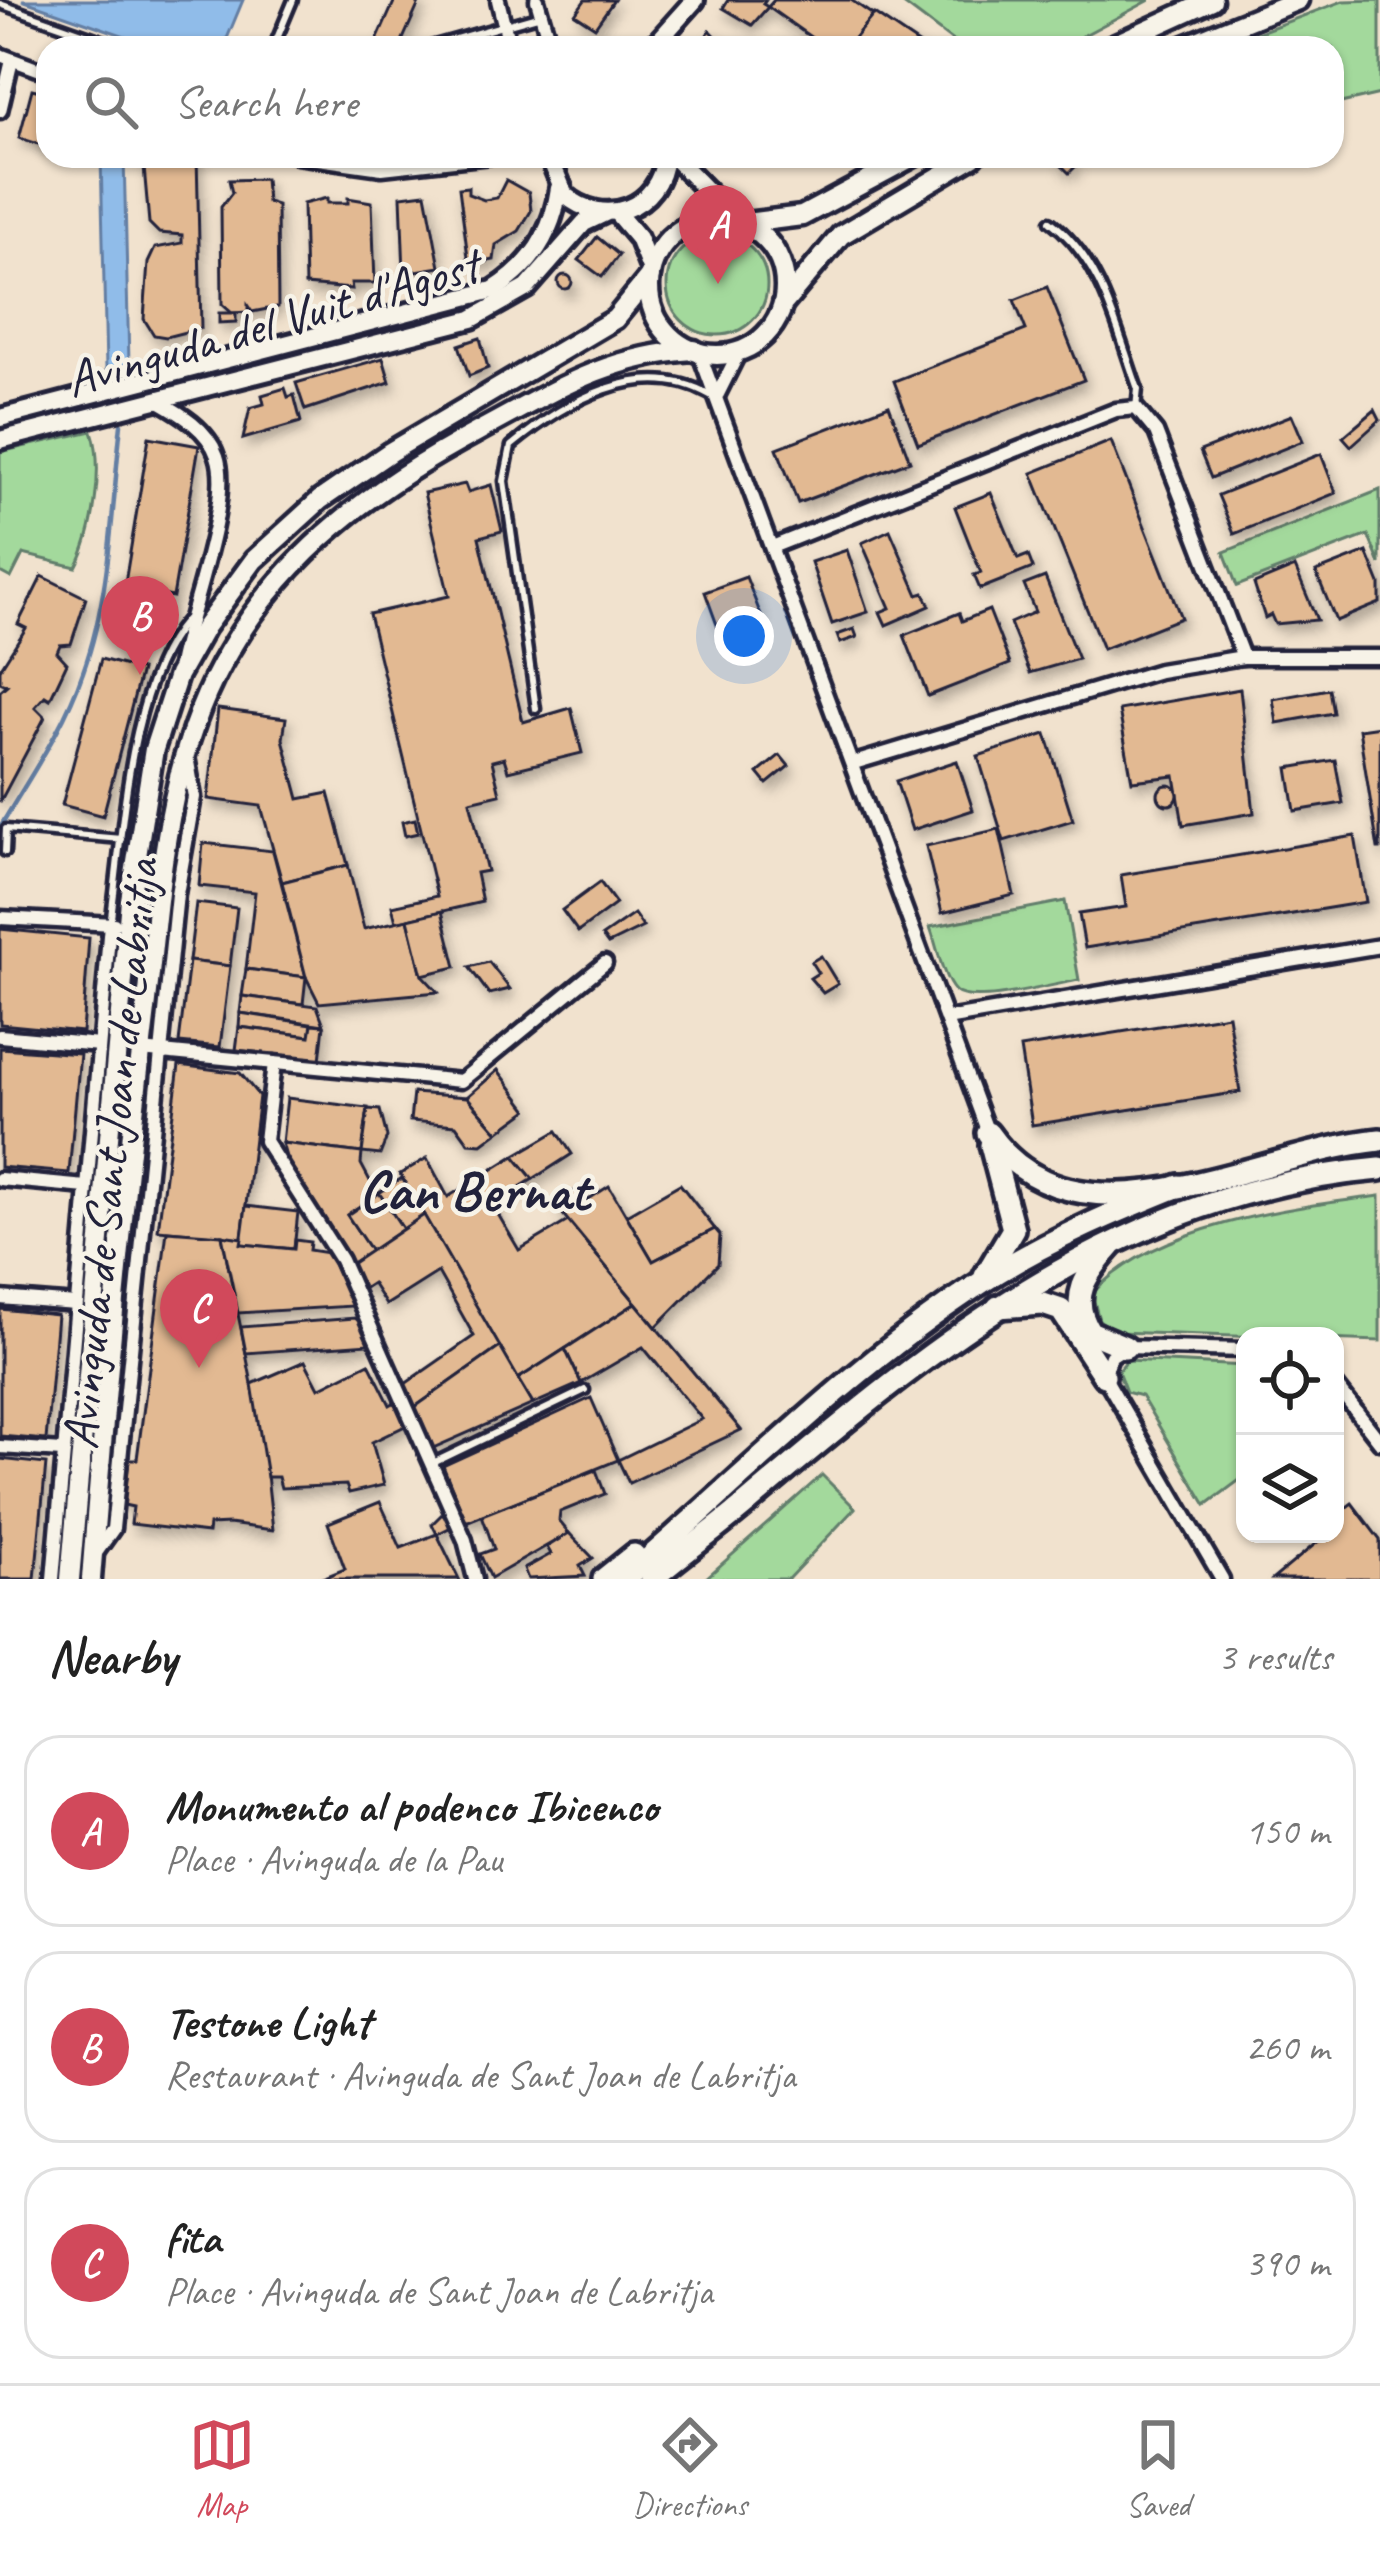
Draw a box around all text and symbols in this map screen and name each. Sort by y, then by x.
search box [36,36,1344,168]
icon: search [78,69,144,135]
text: Search here [174,74,357,131]
pin: A [679,185,757,284]
street label: Avinguda del Vuit d'Agost [58,231,492,411]
pin: B [101,576,179,675]
your location [714,606,774,666]
street label: Avinguda de Sant Joan de Labritja [47,853,173,1452]
district label: Can Bernat [359,1155,594,1227]
pin: C [160,1269,238,1368]
map controls [1236,1327,1344,1543]
button: locate [1236,1327,1344,1435]
button: layers [1236,1435,1344,1543]
text: Nearby [48,1625,176,1689]
text: 3 results [1218,1633,1332,1682]
text: Monumento al podenco Ibicenco [165,1778,658,1835]
text: A [80,1807,100,1856]
text: 150 m [1245,1807,1329,1856]
text: Place · Avinguda de la Pau [165,1835,502,1884]
text: Testone Light [165,1994,371,2051]
text: B [80,2023,100,2072]
text: 260 m [1245,2023,1329,2072]
text: Restaurant · Avinguda de Sant Joan de Labritja [165,2051,795,2100]
text: fita [165,2210,221,2267]
text: C [81,2239,99,2288]
text: 390 m [1245,2239,1329,2288]
text: Place · Avinguda de Sant Joan de Labritja [165,2267,713,2316]
tab: Map [189,2412,255,2526]
tab: Directions [633,2412,747,2526]
tab: Saved [1125,2412,1191,2526]

